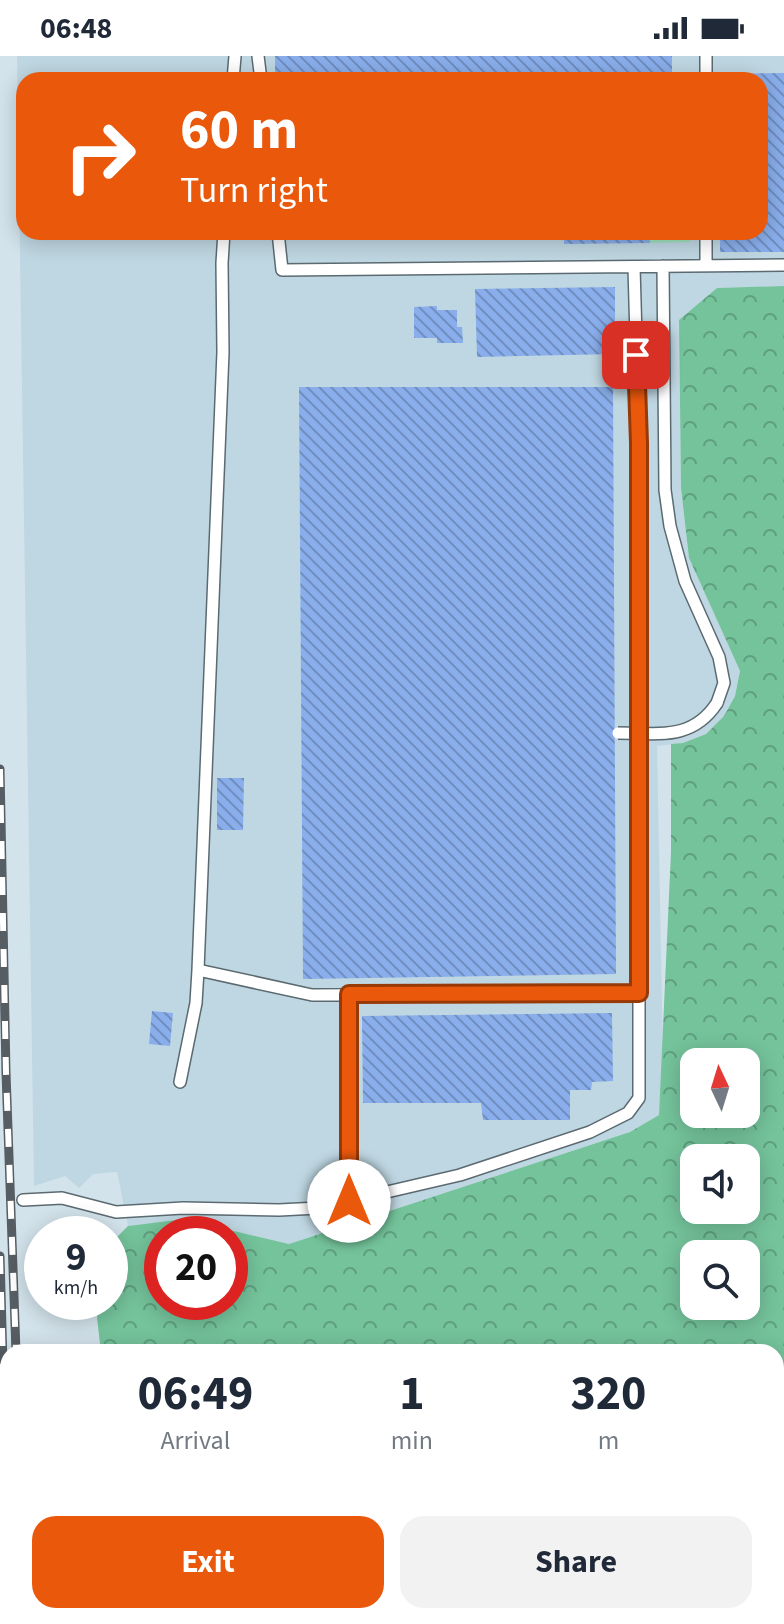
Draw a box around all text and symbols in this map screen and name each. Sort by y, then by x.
text: 06:48 [40,7,112,50]
text: 60 m [180,91,298,170]
icon: right [48,104,152,208]
text: Turn right [180,165,328,216]
pin [602,321,670,389]
icon: arrive [614,333,658,377]
north arrow [680,1048,760,1128]
map controls [680,1048,760,1320]
button: sound [680,1144,760,1224]
position arrow [307,1159,391,1243]
speed limit sign: 20 [144,1216,248,1320]
text: 9 [65,1229,87,1286]
button: search [680,1240,760,1320]
text: km/h [54,1274,98,1302]
text: 06:49 [137,1360,253,1428]
text: 1 [399,1360,425,1428]
text: 320 [570,1360,646,1428]
text: Arrival [160,1422,230,1459]
text: min [391,1422,433,1459]
text: m [598,1422,619,1459]
button: Exit [32,1516,384,1608]
button: Share [400,1516,752,1608]

